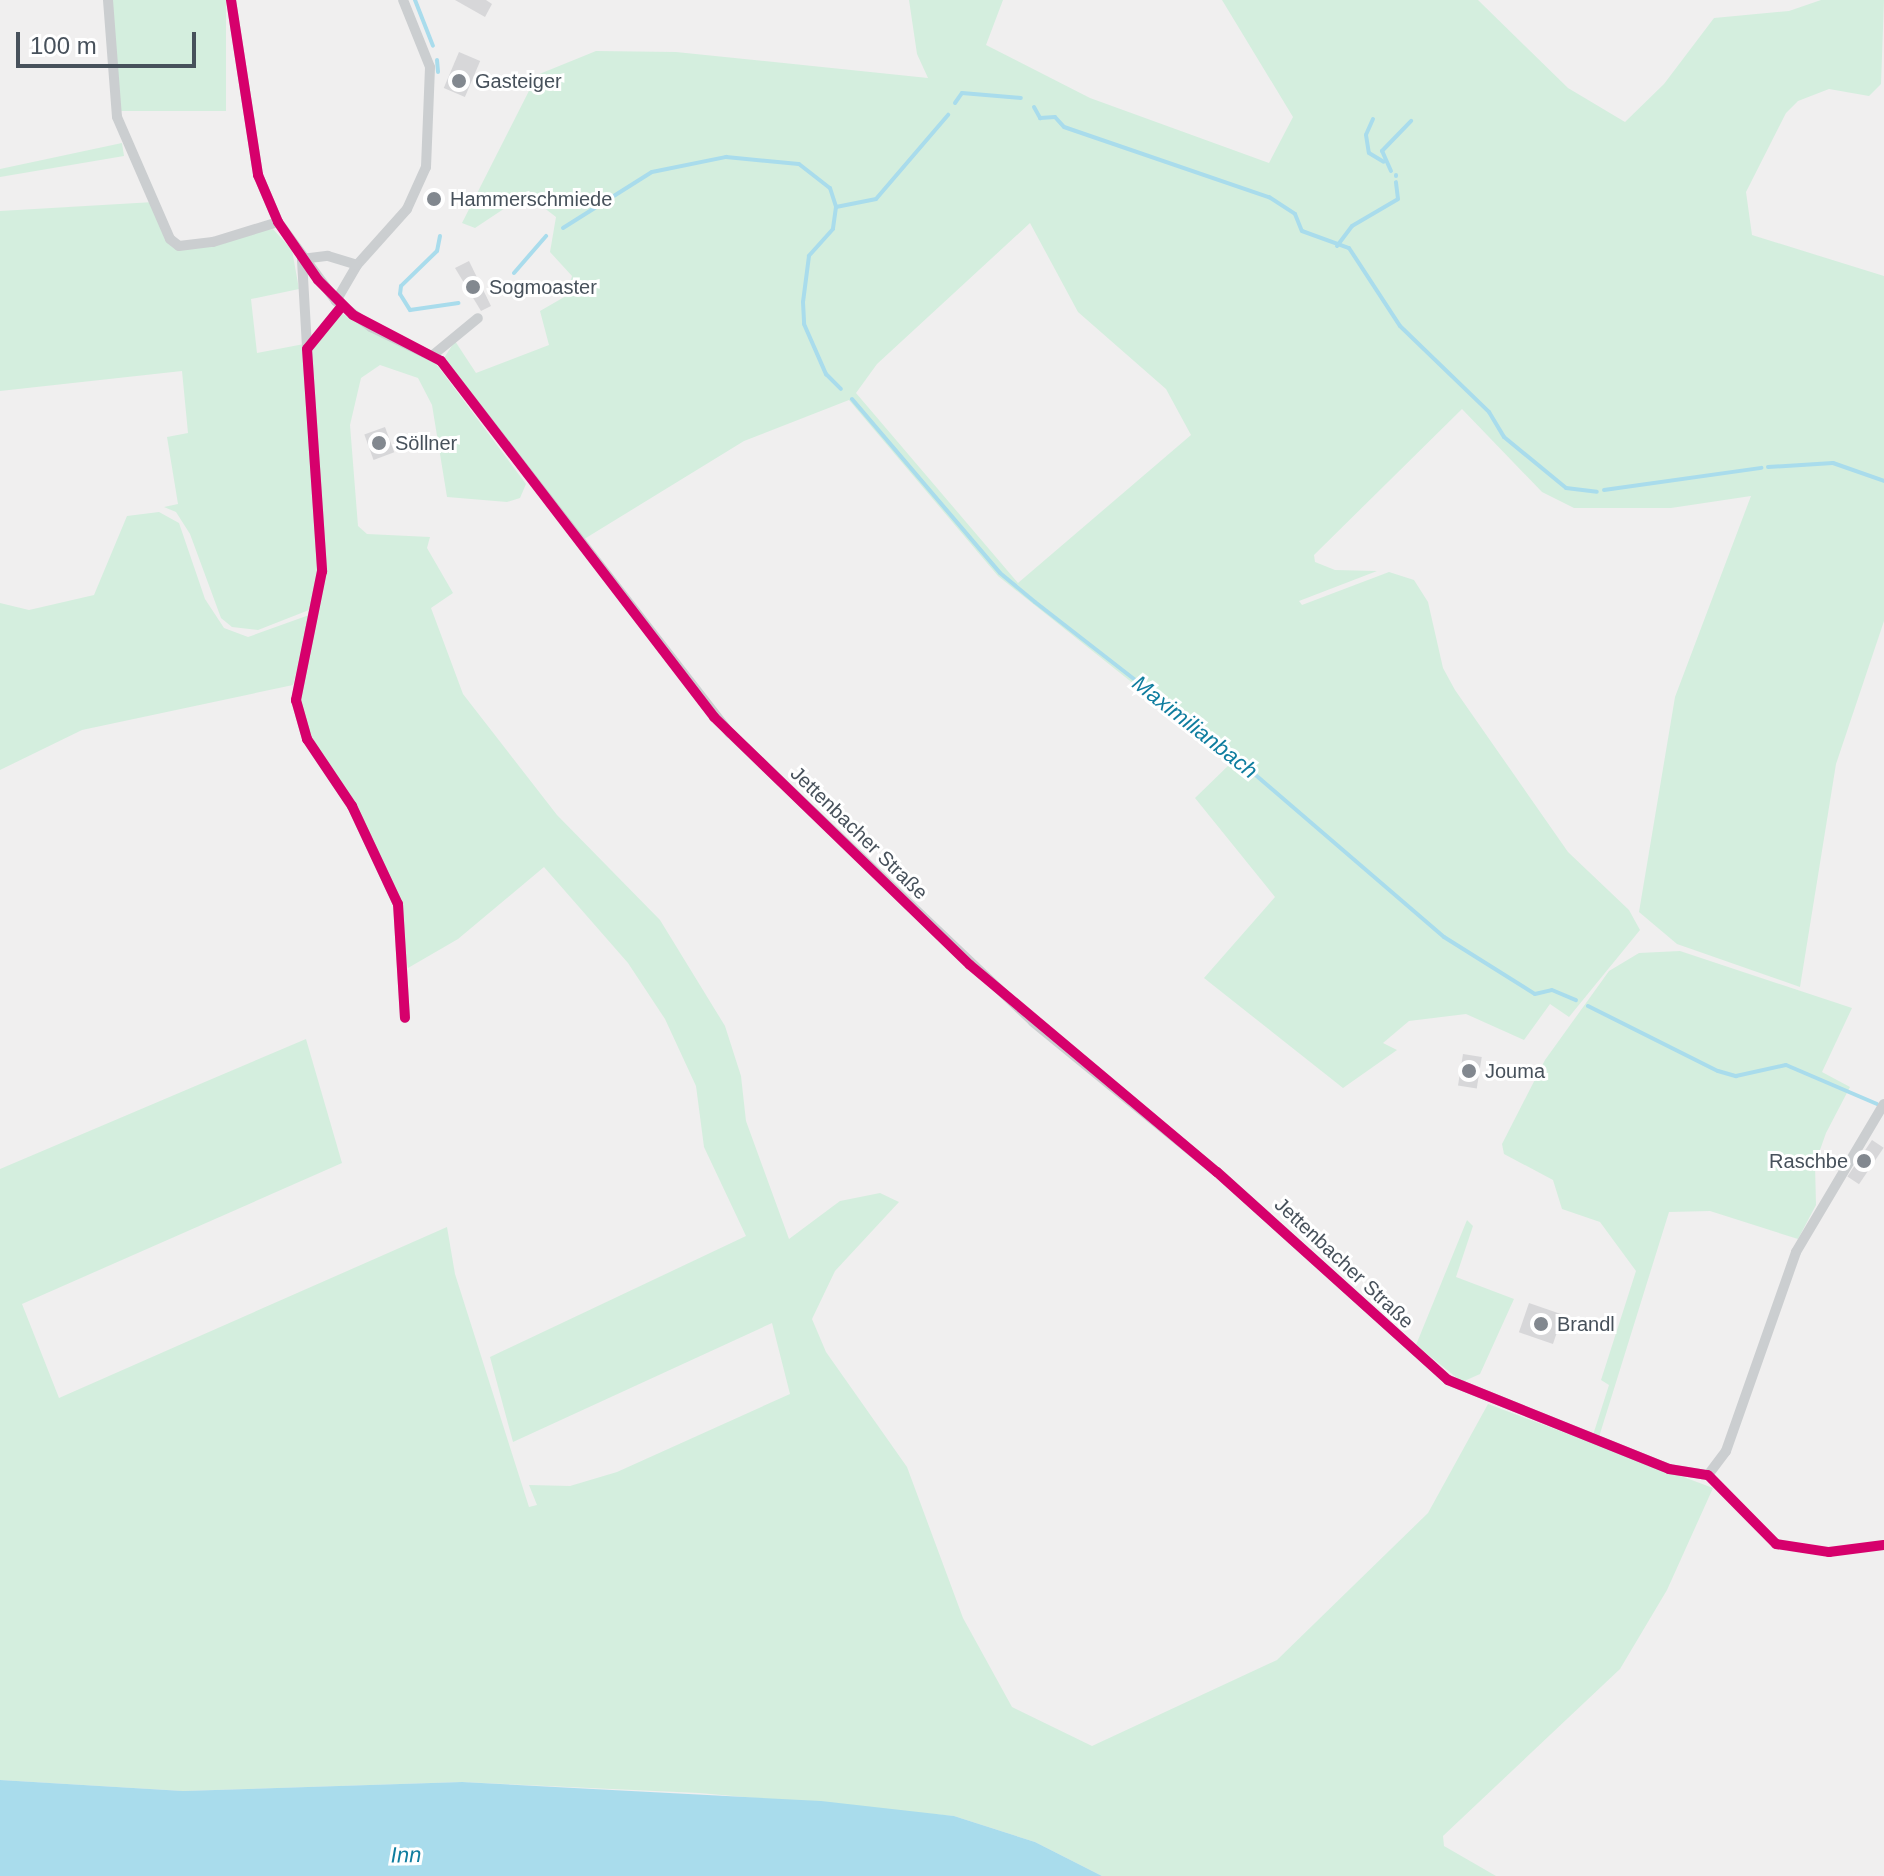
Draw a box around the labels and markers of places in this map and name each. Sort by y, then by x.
place label: Gasteiger [475,69,562,93]
marker: Gasteiger [450,72,468,90]
place label: Hammerschmiede [450,187,612,211]
marker: Hammerschmiede [425,190,443,208]
place label: Sogmoaster [489,275,597,299]
marker: Sogmoaster [464,278,482,296]
place label: Söllner [395,431,457,455]
marker: Söllner [370,434,388,452]
place label: Jouma [1485,1059,1545,1083]
marker: Jouma [1460,1062,1478,1080]
place label: Raschbe [1769,1149,1848,1173]
marker: Raschbe [1855,1152,1873,1170]
place label: Brandl [1557,1312,1615,1336]
marker: Brandl [1532,1315,1550,1333]

